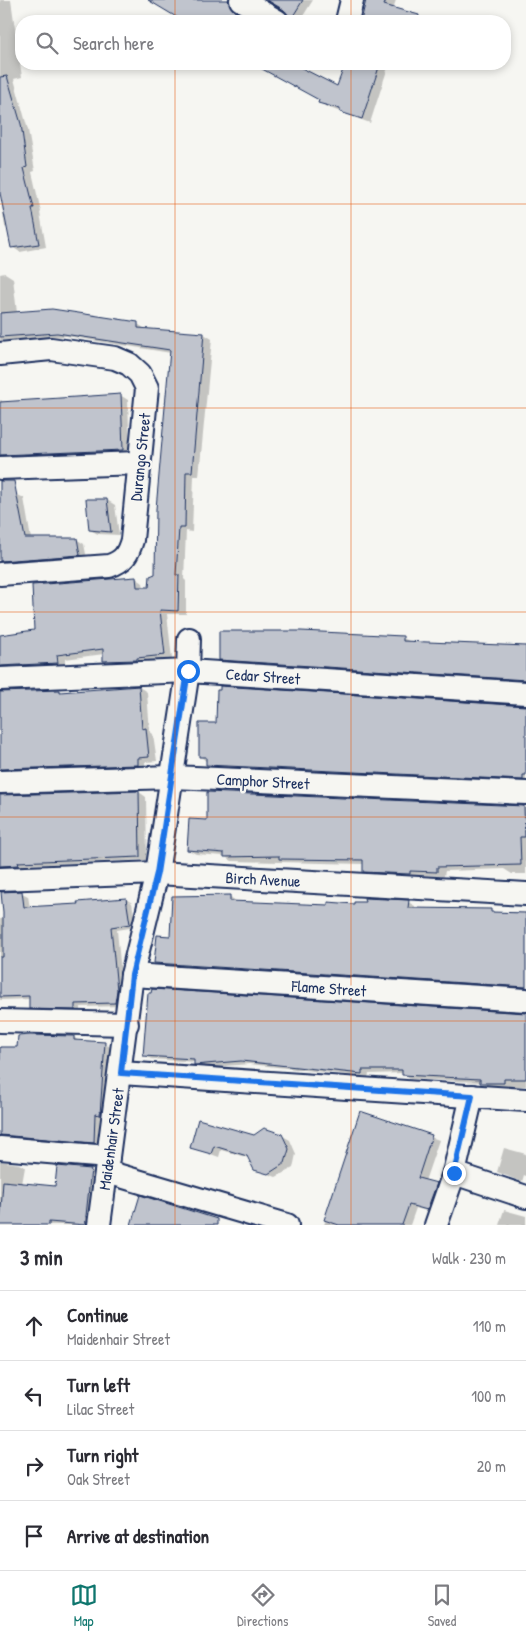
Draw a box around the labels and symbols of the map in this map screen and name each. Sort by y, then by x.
street label: Durango Street [124,412,156,502]
route start [177,660,200,683]
street label: Cedar Street [225,662,302,690]
street label: Camphor Street [216,768,311,794]
street label: Birch Avenue [225,866,302,892]
street label: Flame Street [290,974,368,1002]
street label: Maidenhair Street [93,1086,129,1191]
route end [443,1162,466,1185]

